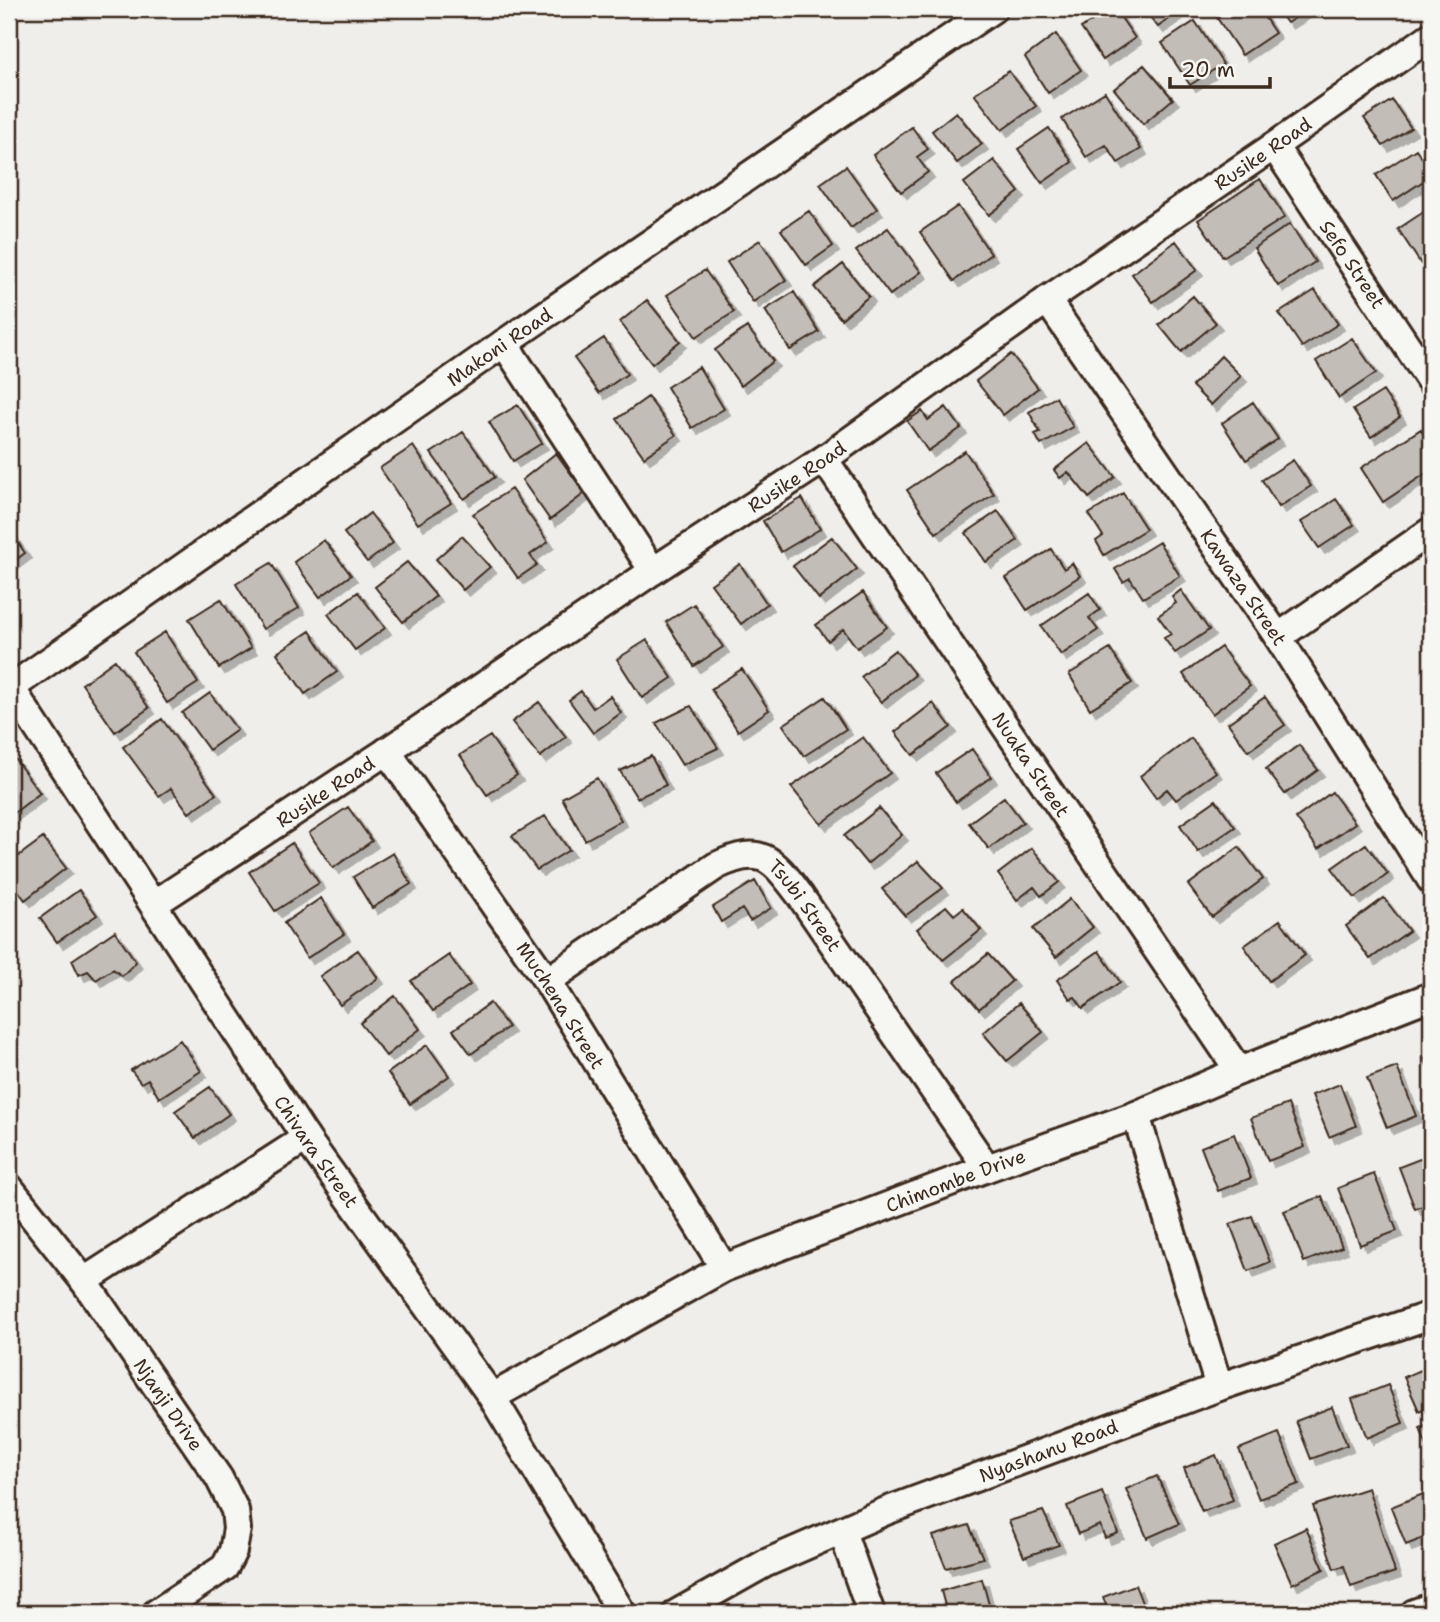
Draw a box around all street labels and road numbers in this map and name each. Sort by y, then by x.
street label: Rusike Road [1209,112,1317,196]
street label: Sefo Street [1314,216,1391,313]
street label: Makoni Road [442,302,557,392]
street label: Rusike Road [743,435,851,518]
street label: Kawaza Street [1195,524,1292,650]
street label: Nuaka Street [986,707,1075,822]
street label: Rusike Road [272,750,380,833]
street label: Tsubi Street [763,854,847,957]
street label: Muchena Street [510,937,610,1074]
street label: Chivara Street [268,1091,364,1213]
street label: Chimombe Drive [882,1143,1029,1218]
street label: Njanji Drive [128,1354,209,1456]
street label: Nyashanu Road [976,1414,1121,1488]

